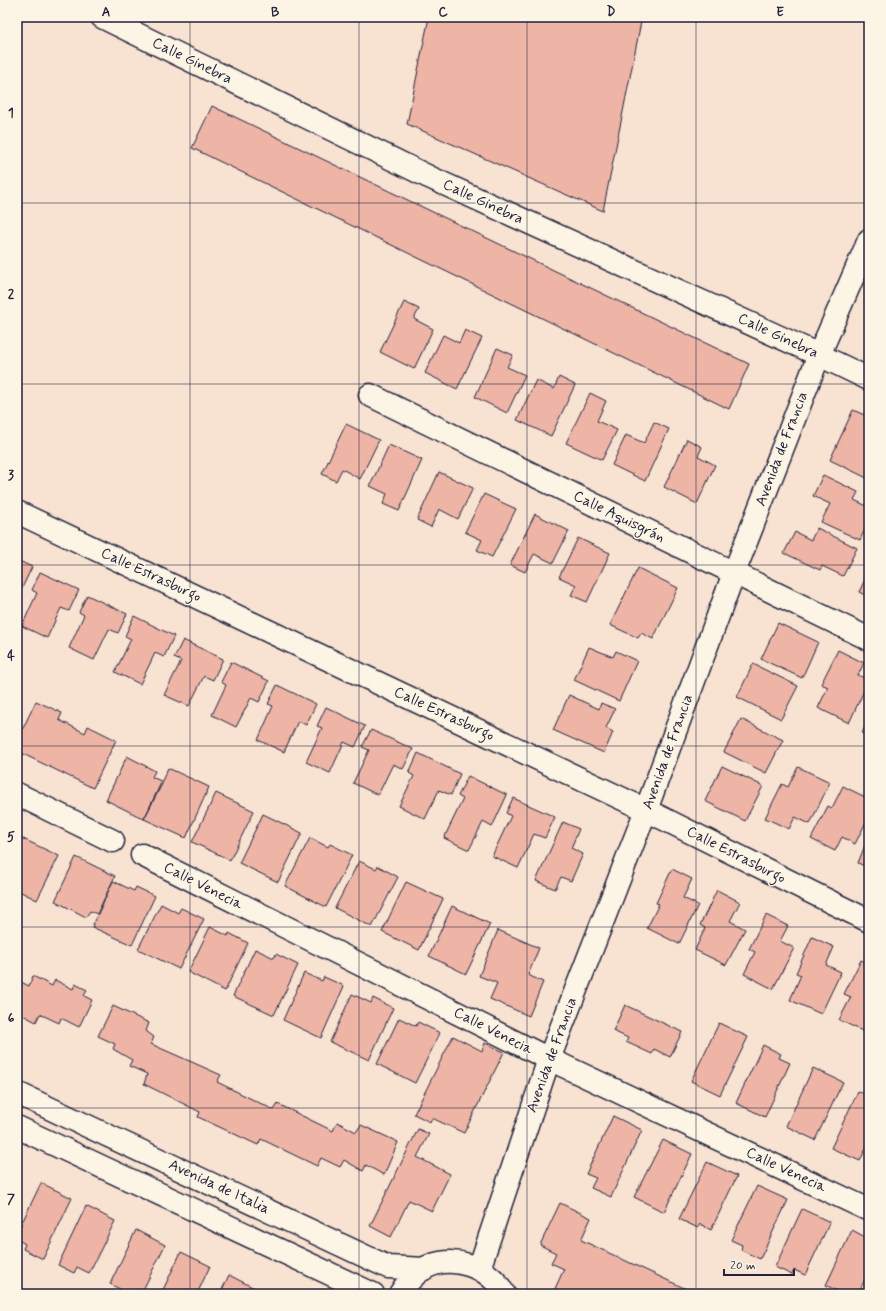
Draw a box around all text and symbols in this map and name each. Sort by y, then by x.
text: A [102,4,110,21]
text: B [271,4,280,21]
text: C [438,4,448,21]
text: D [607,4,616,21]
text: E [776,4,784,21]
street label: Calle Ginebra [149,33,235,89]
text: 1 [8,105,14,122]
street label: Calle Ginebra [439,175,527,229]
text: 2 [8,286,15,303]
street label: Calle Ginebra [734,309,822,363]
street label: Avenida de Francia [751,389,813,509]
text: 3 [8,467,14,484]
street label: Calle Aquisgrán [569,486,668,549]
street label: Calle Estrasburgo [97,543,205,608]
text: 4 [7,648,15,665]
street label: Calle Estrasburgo [390,682,498,747]
street label: Avenida de Francia [638,692,698,812]
street label: Calle Estrasburgo [683,821,789,890]
text: 5 [7,829,15,846]
street label: Calle Venecia [160,857,247,915]
street label: Avenida de Francia [522,995,582,1115]
street label: Calle Venecia [450,1002,537,1060]
text: 6 [8,1010,15,1027]
street label: Calle Venecia [743,1143,830,1198]
street label: Avenida de Italia [165,1155,273,1219]
text: 7 [7,1191,15,1208]
scale bar [724,1251,794,1277]
text: 20 m [730,1258,756,1274]

